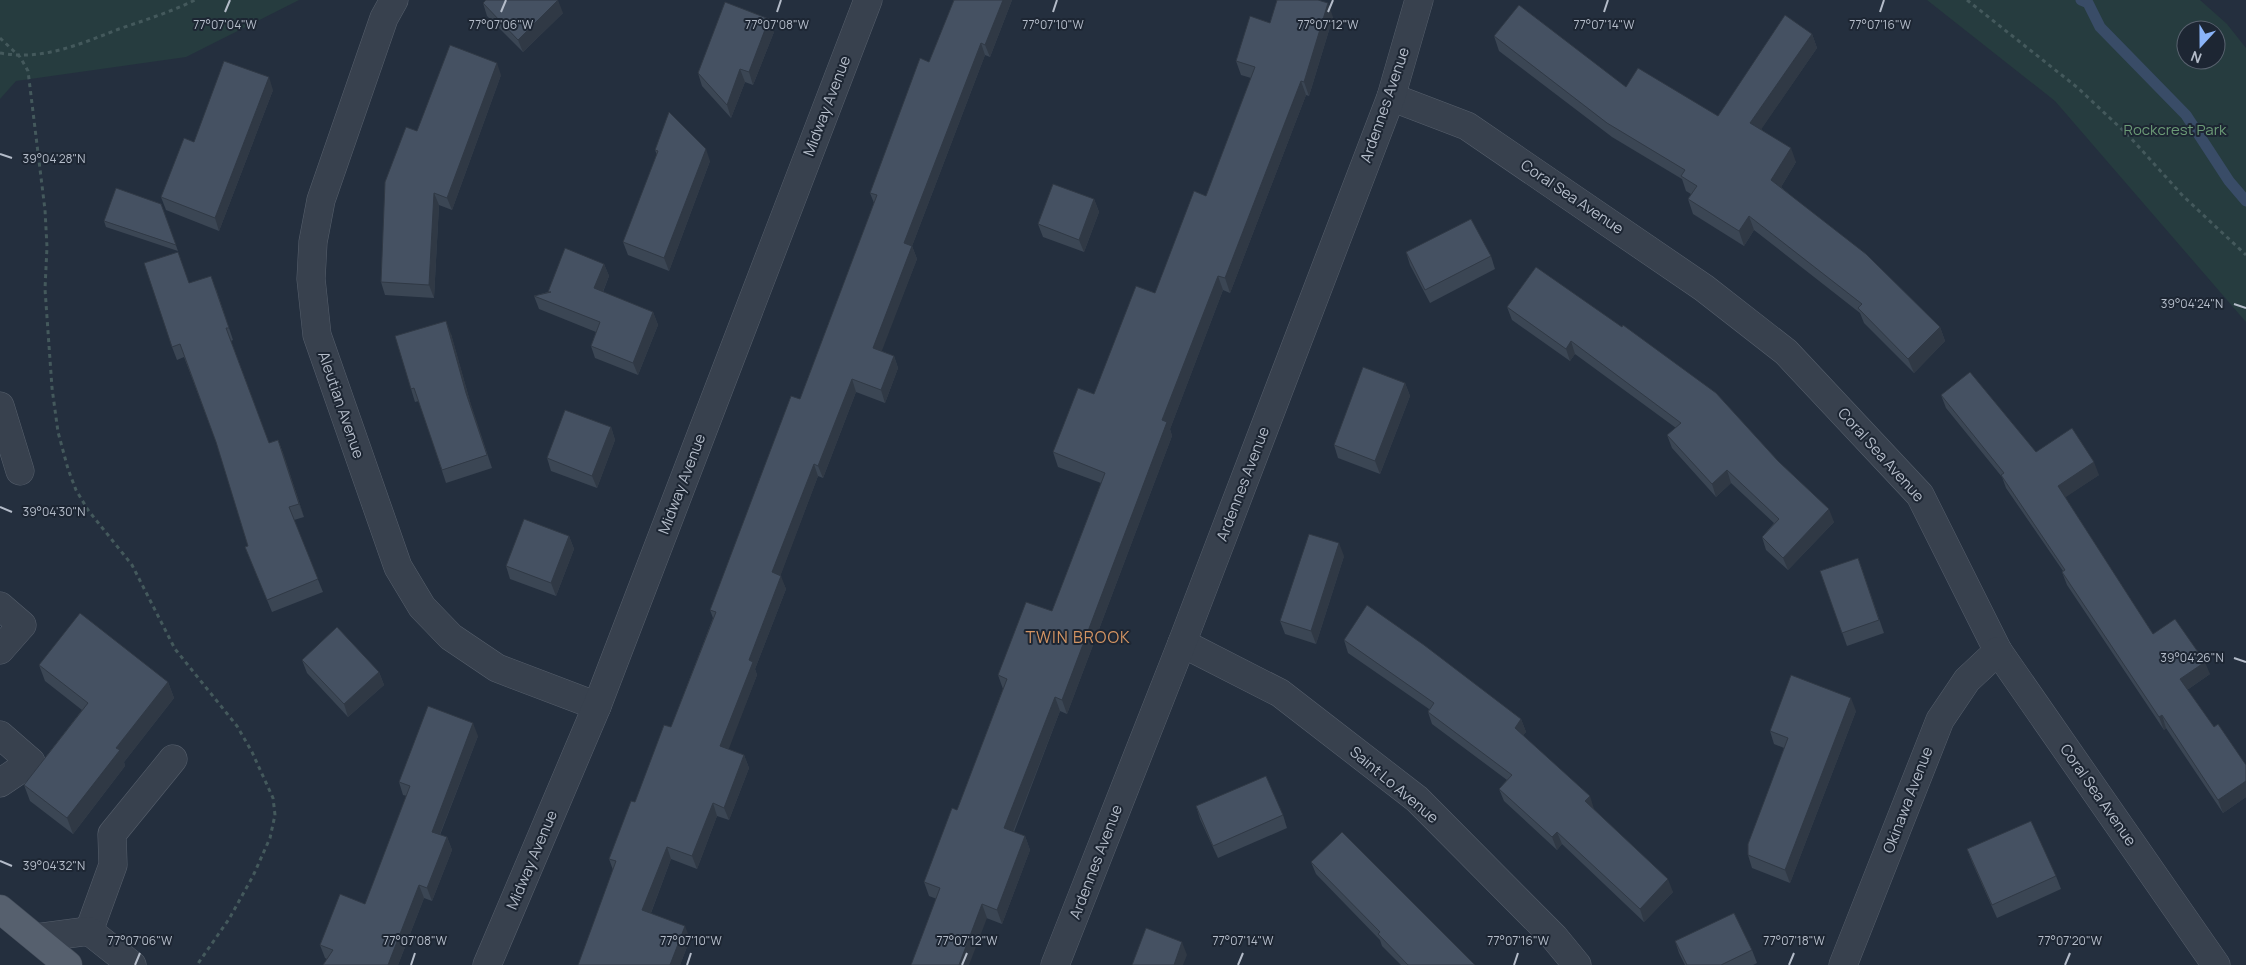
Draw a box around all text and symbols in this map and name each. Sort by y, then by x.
text: 77°07'04"W [193,16,258,33]
text: 77°07'06"W [469,16,534,33]
text: 77°07'08"W [745,16,810,33]
text: 77°07'10"W [1022,16,1085,33]
text: 77°07'12"W [1297,16,1359,33]
text: 77°07'14"W [1574,16,1635,33]
text: 77°07'16"W [1849,16,1912,33]
north arrow [2176,20,2226,70]
street label: Ardennes Avenue [1355,44,1414,165]
text: N [2188,47,2204,68]
street label: Midway Avenue [798,52,855,159]
park label: Rockcrest Park [2123,119,2227,140]
text: 39°04'28"N [23,150,85,167]
street label: Coral Sea Avenue [1517,154,1628,239]
text: 39°04'24"N [2161,295,2223,312]
street label: Aleutian Avenue [313,349,370,461]
street label: Coral Sea Avenue [1833,403,1930,506]
street label: Ardennes Avenue [1211,423,1274,544]
street label: Midway Avenue [653,430,710,537]
text: 39°04'30"N [23,503,85,520]
district label: TWIN BROOK [1026,626,1130,648]
text: 39°04'26"N [2160,649,2224,666]
street label: Coral Sea Avenue [2055,739,2142,850]
street label: Saint Lo Avenue [1345,741,1443,828]
street label: Okinawa Avenue [1878,743,1938,856]
street label: Ardennes Avenue [1064,801,1127,922]
street label: Midway Avenue [501,807,562,913]
text: 39°04'32"N [23,857,85,874]
text: 77°07'06"W [108,932,173,949]
text: 77°07'08"W [383,932,448,949]
text: 77°07'10"W [660,932,723,949]
text: 77°07'12"W [936,932,998,949]
text: 77°07'14"W [1213,932,1274,949]
text: 77°07'16"W [1487,932,1550,949]
text: 77°07'18"W [1763,932,1825,949]
text: 77°07'20"W [2038,932,2103,949]

